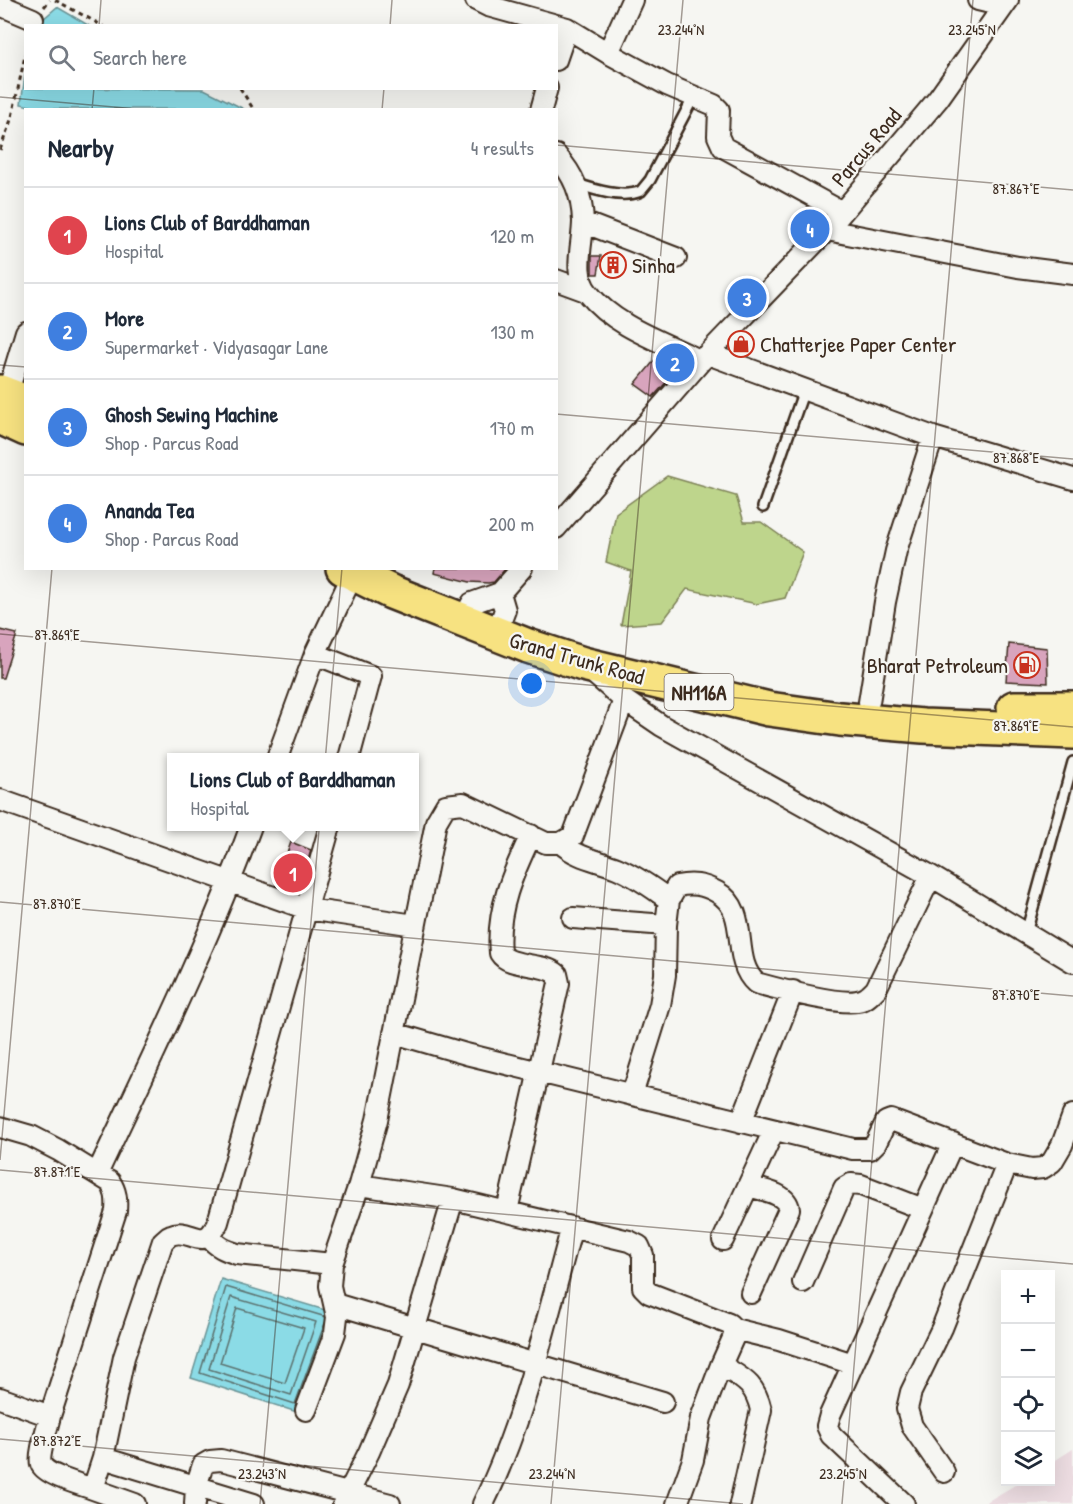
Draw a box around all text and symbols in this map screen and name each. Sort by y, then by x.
text: 23.244°N [658,19,704,40]
text: 23.245°N [948,19,996,40]
search box [24,24,558,90]
icon: search [45,41,78,74]
text: Search here [93,42,187,72]
street label: Parcus Road [824,101,908,193]
text: Nearby [48,130,114,165]
text: 4 results [471,134,534,161]
text: 87.867°E [992,178,1040,199]
pin: 4 [790,206,830,252]
text: Lions Club of Barddhaman [105,207,310,237]
text: 1 [64,222,71,249]
text: 120 m [490,222,534,249]
text: Hospital [105,237,163,264]
building icon: Sinha [598,250,628,280]
place label: Sinha [632,250,675,280]
pin: 3 [728,276,766,320]
text: More [105,303,144,333]
text: 2 [63,318,72,345]
text: 130 m [491,318,534,345]
shop icon: Chatterjee Paper Center [726,329,756,359]
place label: Chatterjee Paper Center [760,329,957,359]
text: Supermarket · Vidyasagar Lane [105,333,329,360]
pin: 2 [656,340,694,386]
text: Ghosh Sewing Machine [105,399,278,429]
text: 3 [63,414,72,441]
text: 170 m [490,414,534,441]
text: Shop · Parcus Road [105,429,238,456]
text: 87.868°E [993,447,1039,468]
text: Ananda Tea [105,495,194,525]
text: 4 [64,510,71,537]
text: 200 m [489,510,534,537]
text: Shop · Parcus Road [105,525,238,552]
text: 87.869°E [34,624,80,645]
street label: Grand Trunk Road [506,624,648,692]
place label: Bharat Petroleum [867,650,1008,680]
fuel station icon: Bharat Petroleum [1012,650,1042,680]
your location [517,669,546,698]
road number: NH116A [664,674,734,710]
text: 87.869°E [993,715,1039,736]
popup [167,753,419,831]
text: Lions Club of Barddhaman [191,764,395,794]
text: Hospital [191,794,249,821]
pin: 1 [274,850,312,896]
text: 87.870°E [33,893,81,914]
text: 87.870°E [992,984,1040,1005]
text: 87.871°E [34,1161,81,1182]
map controls [1001,1270,1055,1486]
button: + [1001,1270,1055,1324]
button: − [1001,1324,1055,1378]
button: locate [1001,1378,1055,1432]
text: 87.872°E [33,1430,81,1451]
button: layers [1001,1432,1055,1486]
text: 23.243°N [238,1463,286,1484]
text: 23.244°N [529,1463,575,1484]
text: 23.245°N [819,1463,867,1484]

